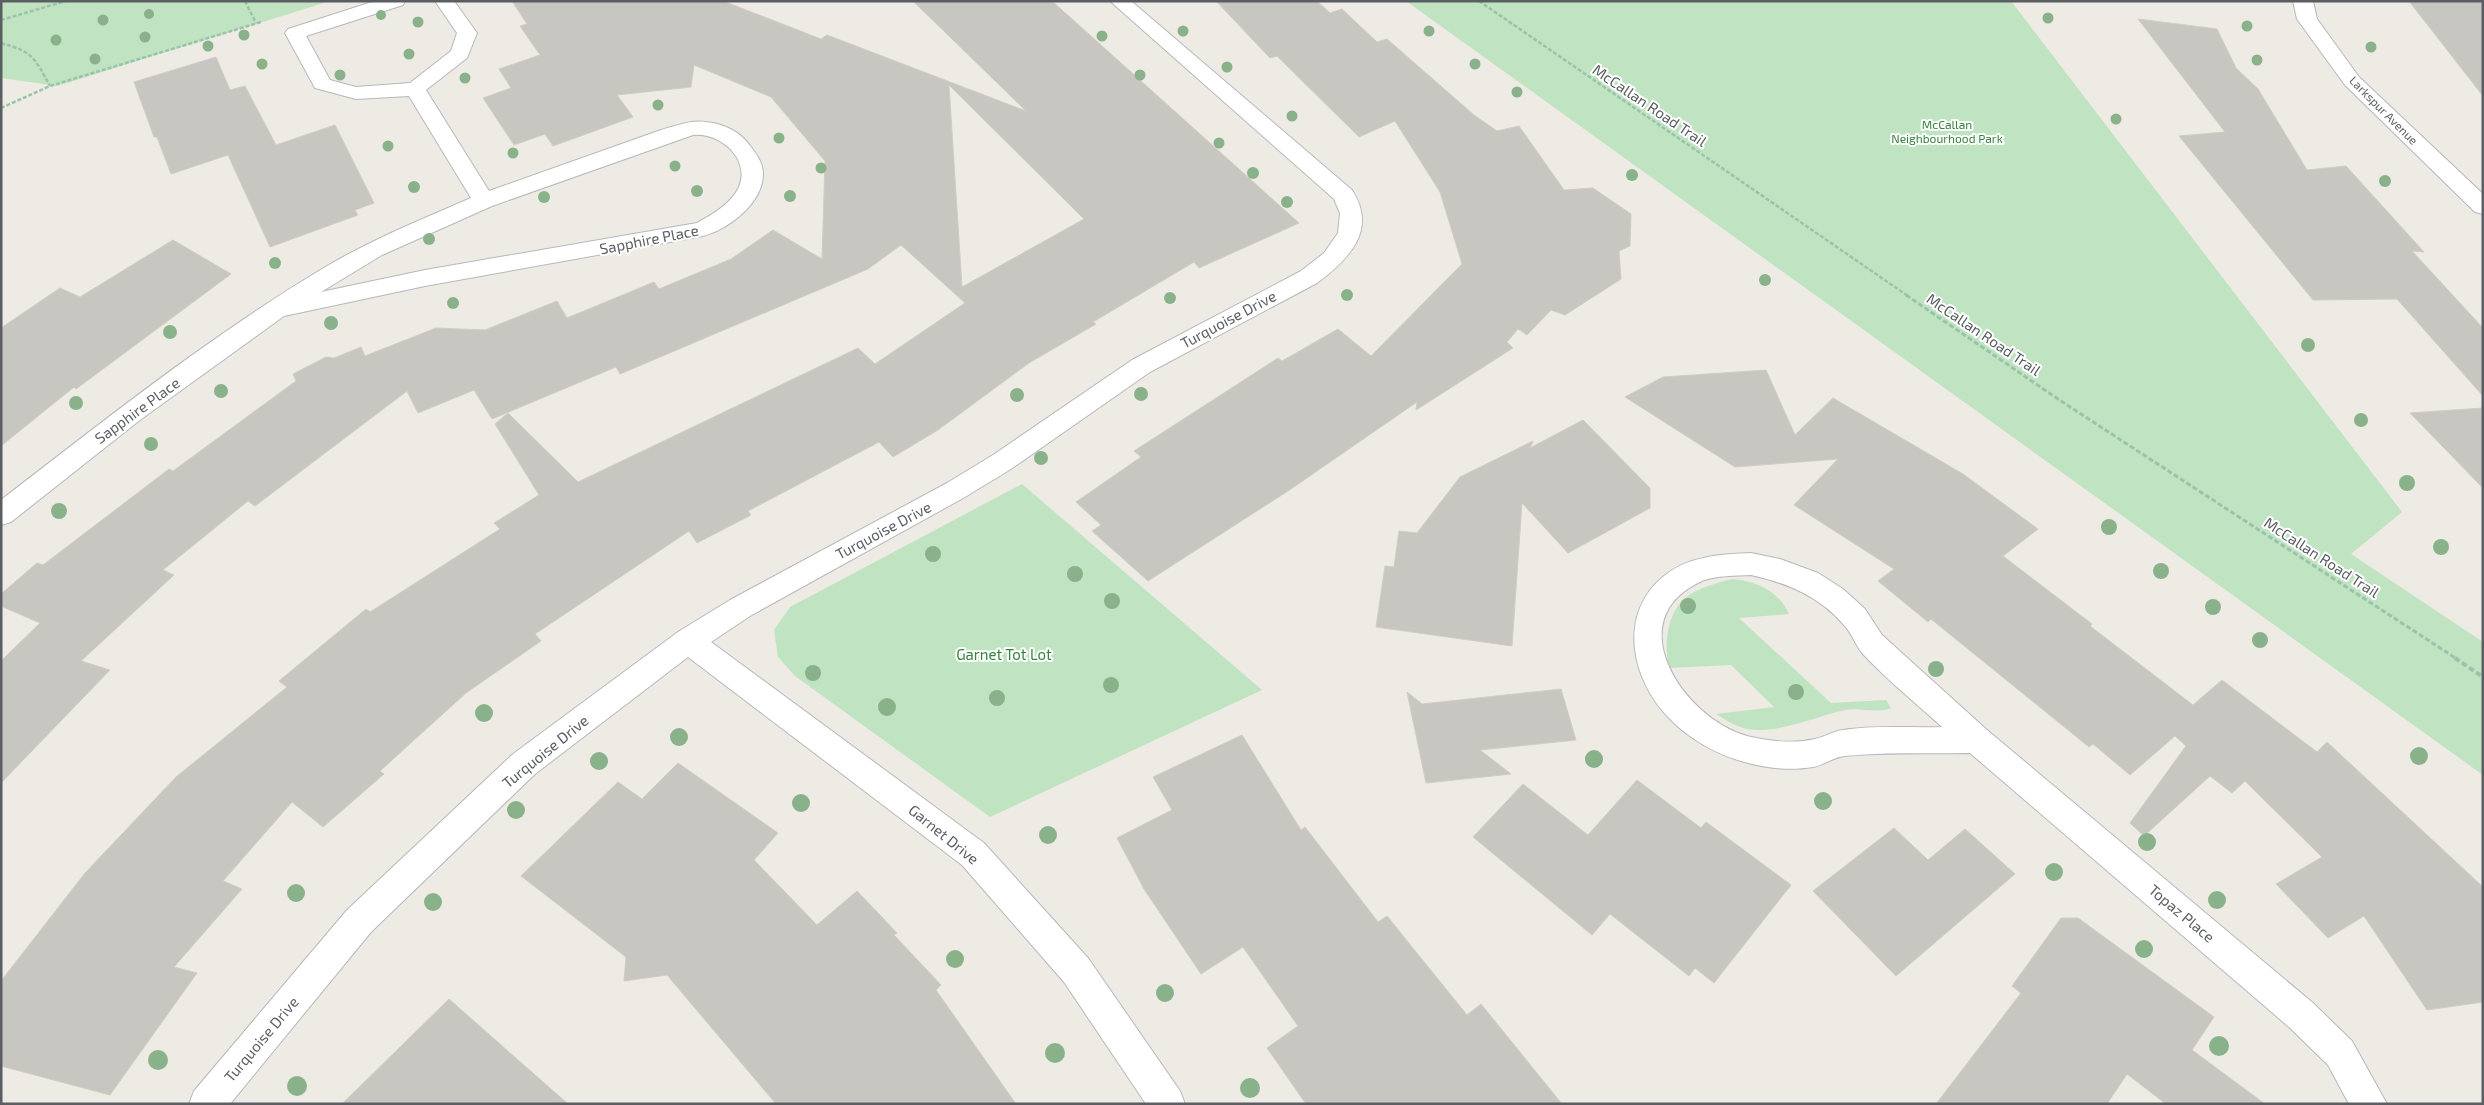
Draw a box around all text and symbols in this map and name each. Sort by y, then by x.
street label: McCallan Road Trail [1590,60,1711,150]
street label: Larkspur Avenue [2347,73,2421,147]
park label: McCallan Neighbourhood Park [1891,117,2003,145]
street label: Sapphire Place [598,221,700,257]
street label: Turquoise Drive [1177,286,1279,352]
street label: McCallan Road Trail [1924,289,2045,379]
street label: Sapphire Place [91,373,183,447]
street label: Turquoise Drive [832,497,934,563]
street label: McCallan Road Trail [2261,513,2383,601]
park label: Garnet Tot Lot [956,645,1052,663]
street label: Turquoise Drive [498,711,592,791]
street label: Garnet Drive [905,800,983,868]
street label: Topaz Place [2145,880,2219,946]
street label: Turquoise Drive [220,993,302,1085]

